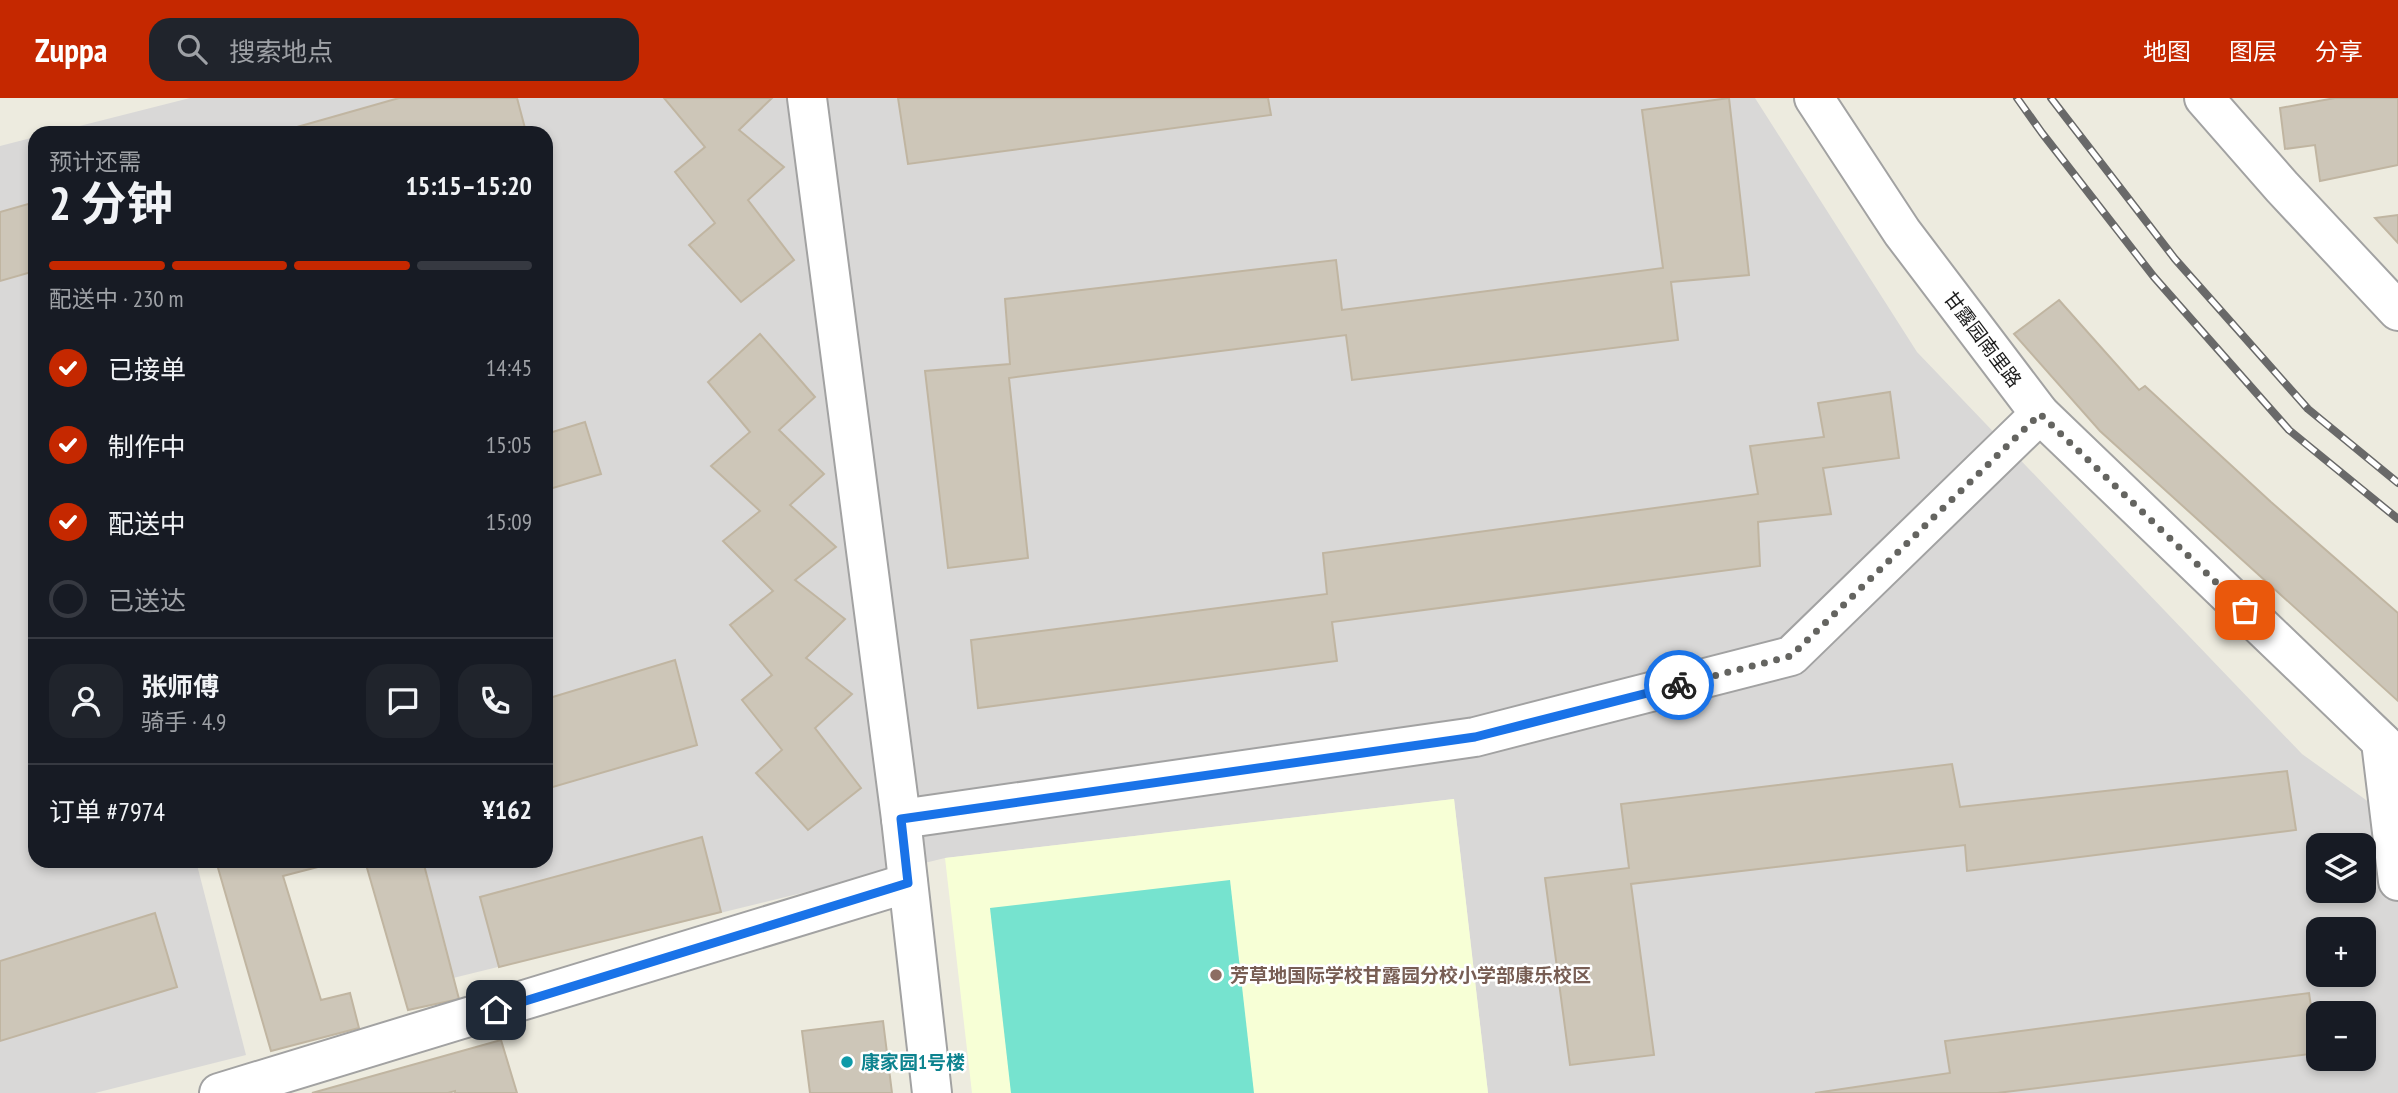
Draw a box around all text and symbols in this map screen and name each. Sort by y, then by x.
search box [149,18,639,81]
text: Zuppa [35,28,107,71]
icon: search [173,30,211,68]
text: 搜索地点 [229,35,333,68]
text: 地图 [2143,36,2191,67]
text: 图层 [2229,36,2277,67]
text: 分享 [2315,36,2363,67]
text: 预计还需 [49,147,141,176]
text: 15:15–15:20 [405,169,532,202]
text: 2 分钟 [49,173,172,233]
text: 配送中 · 230 m [49,284,184,313]
street label: 甘露园南里路 [1939,286,2027,392]
icon: check [49,349,87,387]
text: 已接单 [108,353,186,386]
text: 14:45 [486,353,532,382]
icon: check [49,426,87,464]
text: 制作中 [108,430,186,463]
text: 15:05 [486,430,532,459]
icon: check [49,503,87,541]
text: 配送中 [108,507,186,540]
text: 15:09 [486,507,532,536]
pin [2215,580,2275,640]
text: 已送达 [108,584,186,617]
icon: bag [2226,591,2264,629]
courier [1644,650,1714,720]
button: person [49,664,123,738]
button: chat [366,664,440,738]
button: phone [458,664,532,738]
icon: bike [1660,666,1698,704]
text: 张师傅 [141,670,219,703]
text: 骑手 · 4.9 [141,707,226,736]
text: ¥162 [482,793,532,826]
text: 订单 #7974 [49,795,165,828]
map controls [2306,833,2376,1071]
button: layers [2306,833,2376,903]
button: + [2306,917,2376,987]
place label: 芳草地国际学校甘露园分校小学部康乐校区 [1230,963,1591,987]
marker: 芳草地国际学校甘露园分校小学部康乐校区 [1208,967,1224,983]
pin [466,980,526,1040]
icon: home [477,991,515,1029]
button: − [2306,1001,2376,1071]
place label: 康家园1号楼 [861,1050,965,1074]
marker: 康家园1号楼 [839,1054,855,1070]

